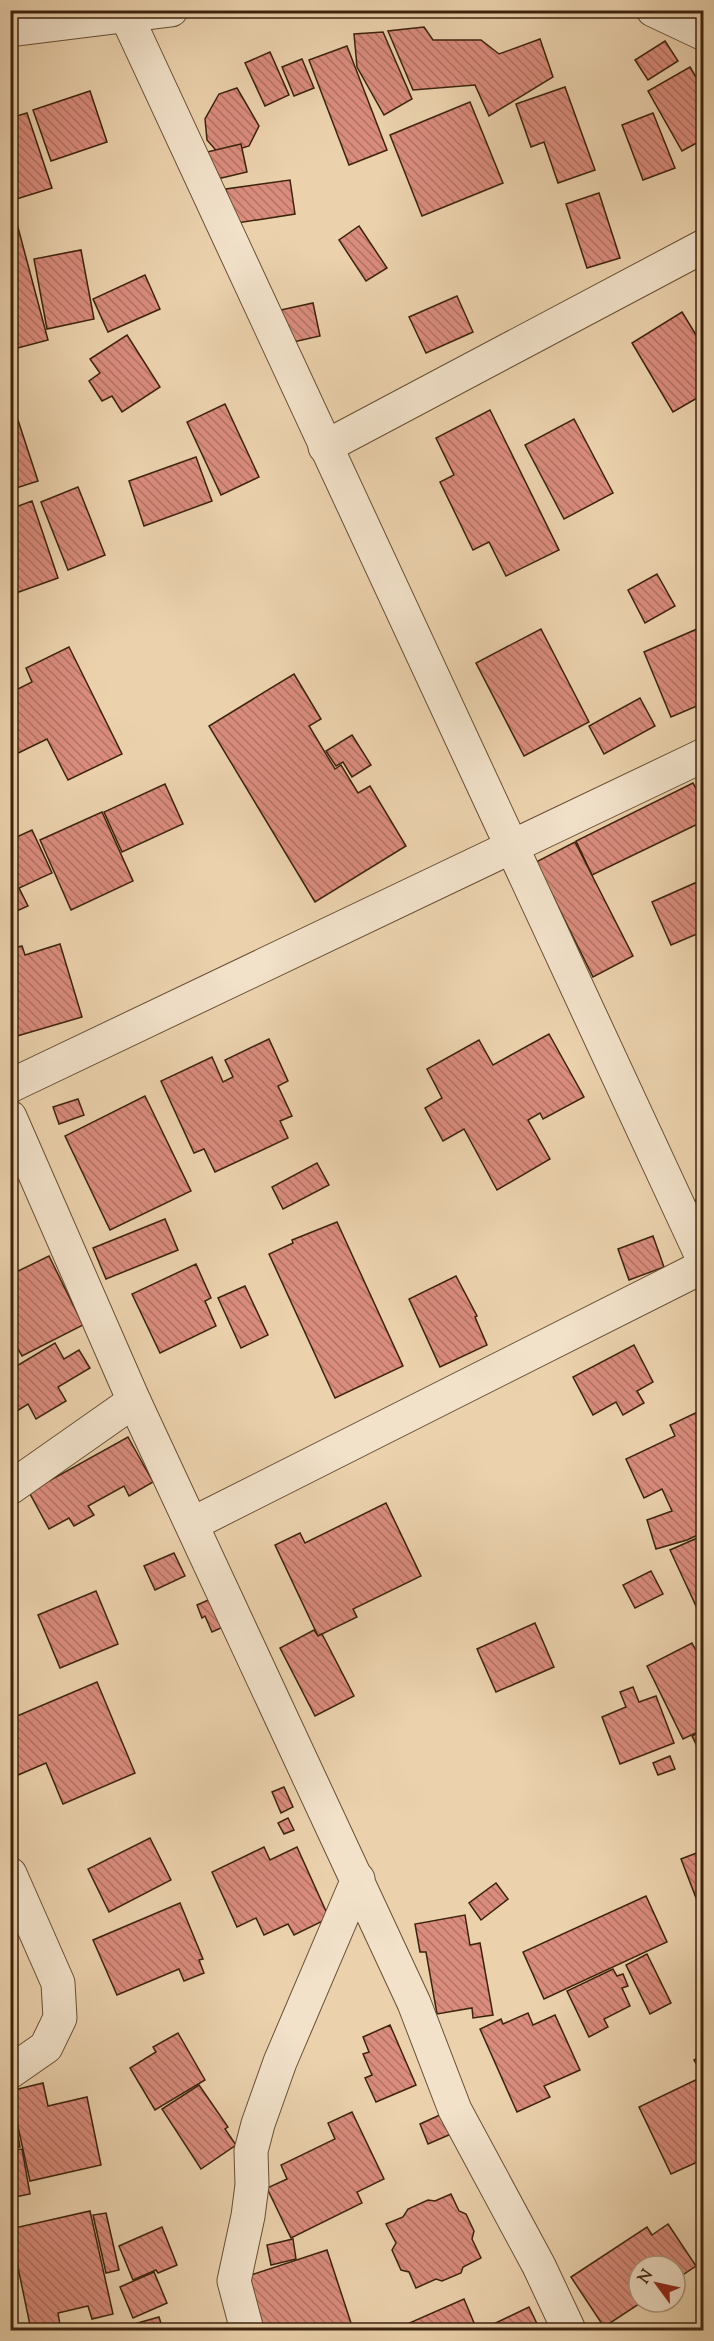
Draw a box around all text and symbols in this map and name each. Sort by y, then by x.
north arrow [627,2254,687,2314]
text: N [633,2265,660,2289]

